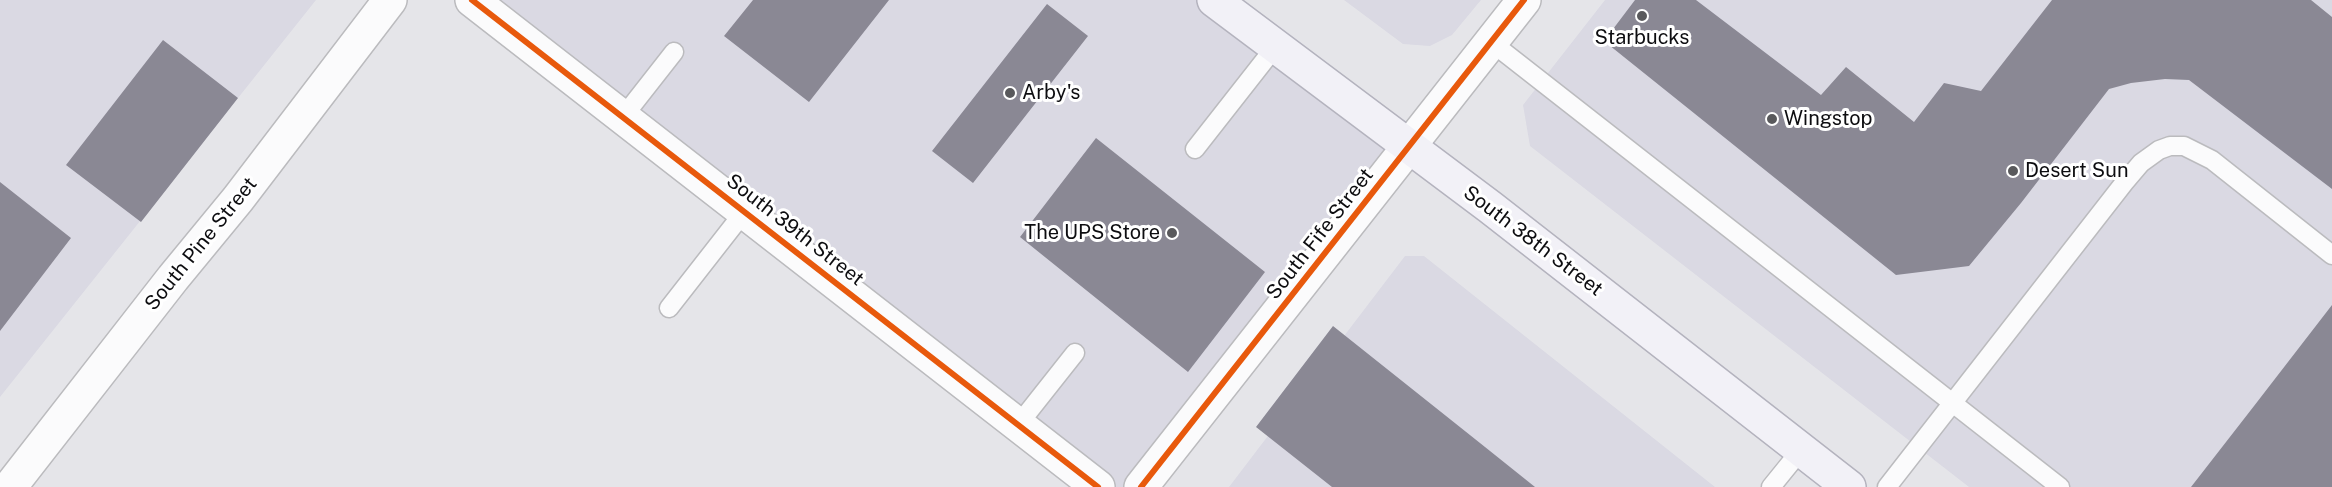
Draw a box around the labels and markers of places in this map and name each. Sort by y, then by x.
marker: Starbucks [1635,9,1649,23]
place label: Starbucks [1595,26,1689,50]
place label: Arby's [1022,81,1080,105]
marker: Arby's [1003,86,1017,100]
place label: Wingstop [1784,107,1872,131]
marker: Wingstop [1765,112,1779,126]
place label: Desert Sun [2025,159,2128,183]
marker: Desert Sun [2006,164,2020,178]
place label: The UPS Store [1024,221,1160,245]
marker: The UPS Store [1165,226,1179,240]

